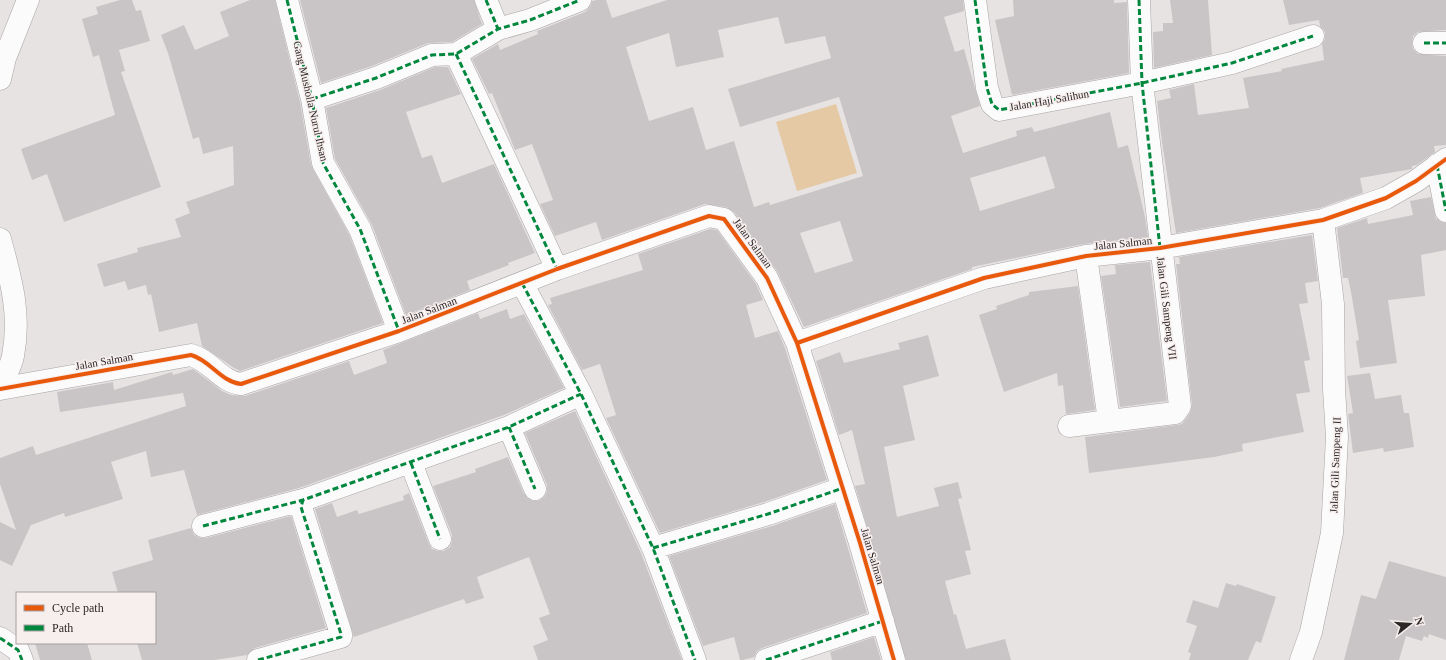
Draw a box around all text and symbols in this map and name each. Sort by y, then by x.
street label: Gang Musholla Nurul Ihsan [291,40,331,163]
street label: Jalan Haji Salihun [1008,87,1090,113]
street label: Jalan Salman [731,216,775,271]
street label: Jalan Salman [1093,234,1153,252]
street label: Jalan Gili Sampeng VII [1155,256,1179,361]
street label: Jalan Salman [400,294,459,326]
street label: Jalan Salman [74,350,134,372]
street label: Jalan Gili Sampeng II [1327,416,1343,513]
street label: Jalan Salman [859,526,887,586]
legend [16,592,156,644]
text: Cycle path [52,601,104,615]
north arrow [1390,604,1430,644]
text: N [1413,616,1426,627]
text: Path [52,621,73,635]

